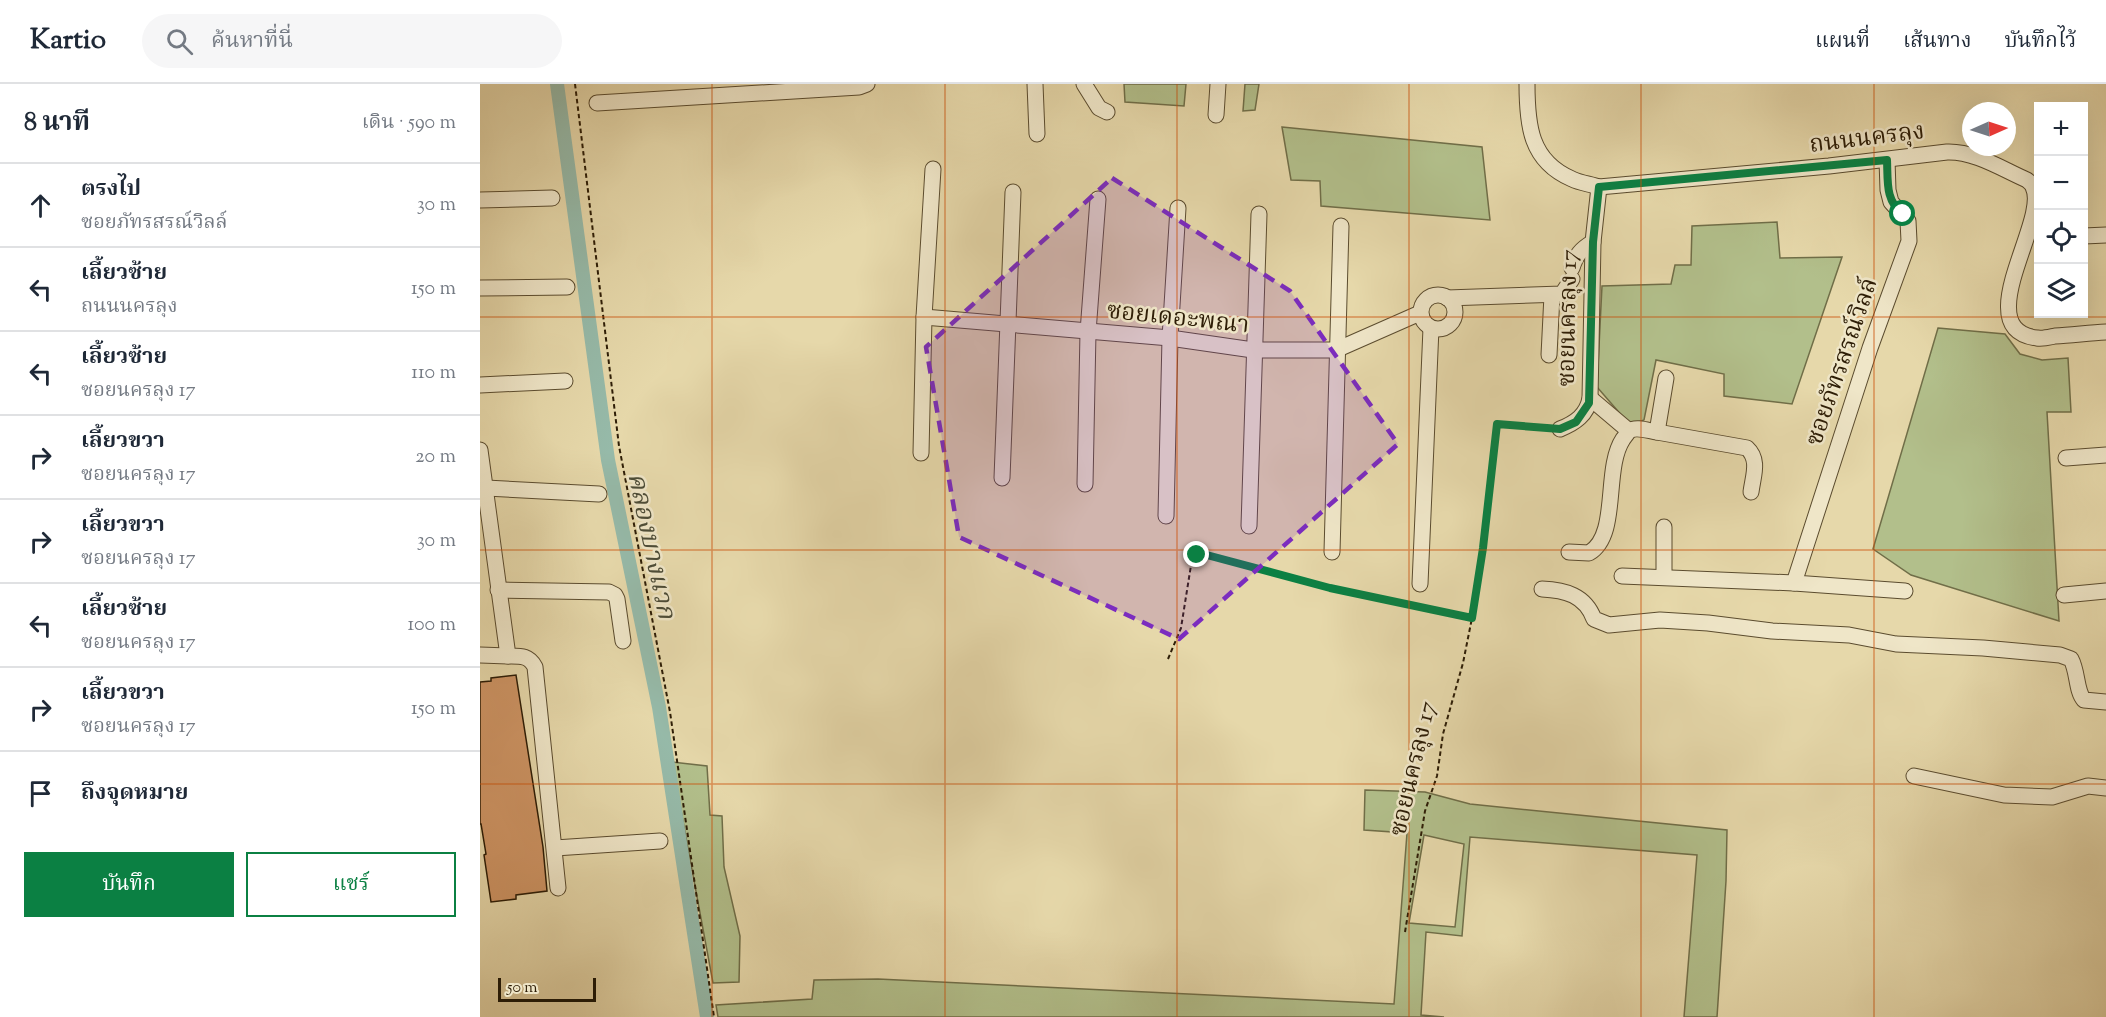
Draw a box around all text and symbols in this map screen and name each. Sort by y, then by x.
search box [142,14,562,68]
text: Kartio [30,21,106,61]
icon: search [163,25,196,58]
text: ค้นหาที่นี่ [211,26,293,58]
text: แผนที่ [1815,27,1870,57]
text: เส้นทาง [1903,27,1971,57]
text: บันทึกไว้ [2004,27,2076,57]
north arrow [1962,102,2016,156]
map controls [2034,102,2088,318]
button: + [2034,102,2088,156]
text: 8 นาที [24,105,90,142]
text: เดิน · 590 m [362,109,456,138]
street label: ถนนนครลุง [1808,115,1926,163]
button: − [2034,156,2088,210]
text: ตรงไป [81,174,141,206]
icon: ahead [24,189,57,222]
text: 30 m [417,191,456,220]
route start [1889,200,1915,226]
text: ซอยภัทรสรณ์วิลล์ [81,209,228,238]
button: locate [2034,210,2088,264]
street label: ซอยนครลุง 17 [1551,249,1587,387]
text: เลี้ยวซ้าย [81,258,167,290]
button: layers [2034,264,2088,318]
icon: left [24,273,57,306]
street label: ซอยภัทรสรณ์วิลล์ [1797,273,1888,451]
text: 150 m [411,275,456,304]
text: ถนนนครลุง [81,293,177,322]
street label: ซอยเดอะพณา [1105,295,1251,343]
text: เลี้ยวซ้าย [81,342,167,374]
icon: left [24,357,57,390]
text: 110 m [411,359,456,388]
text: ซอยนครลุง 17 [81,377,196,406]
text: เลี้ยวขวา [81,426,165,458]
icon: right [24,441,57,474]
text: 20 m [415,443,456,472]
text: ซอยนครลุง 17 [81,461,196,490]
water label: คลองบางแวก [616,470,684,624]
text: เลี้ยวขวา [81,510,165,542]
icon: right [24,525,57,558]
text: 30 m [417,527,456,556]
route end [1183,541,1209,567]
text: ซอยนครลุง 17 [81,545,196,574]
text: เลี้ยวซ้าย [81,594,167,626]
icon: left [24,609,57,642]
text: 100 m [407,611,456,640]
text: ซอยนครลุง 17 [81,629,196,658]
text: เลี้ยวขวา [81,678,165,710]
icon: right [24,693,57,726]
text: 150 m [411,695,456,724]
street label: ซอยนครลุง 17 [1382,698,1446,840]
text: ซอยนครลุง 17 [81,713,196,742]
icon: arrive [24,777,57,810]
text: ถึงจุดหมาย [81,778,188,810]
button: บันทึก [24,852,234,917]
button: แชร์ [246,852,456,917]
scale bar [498,975,596,1002]
text: 50 m [507,977,538,1000]

